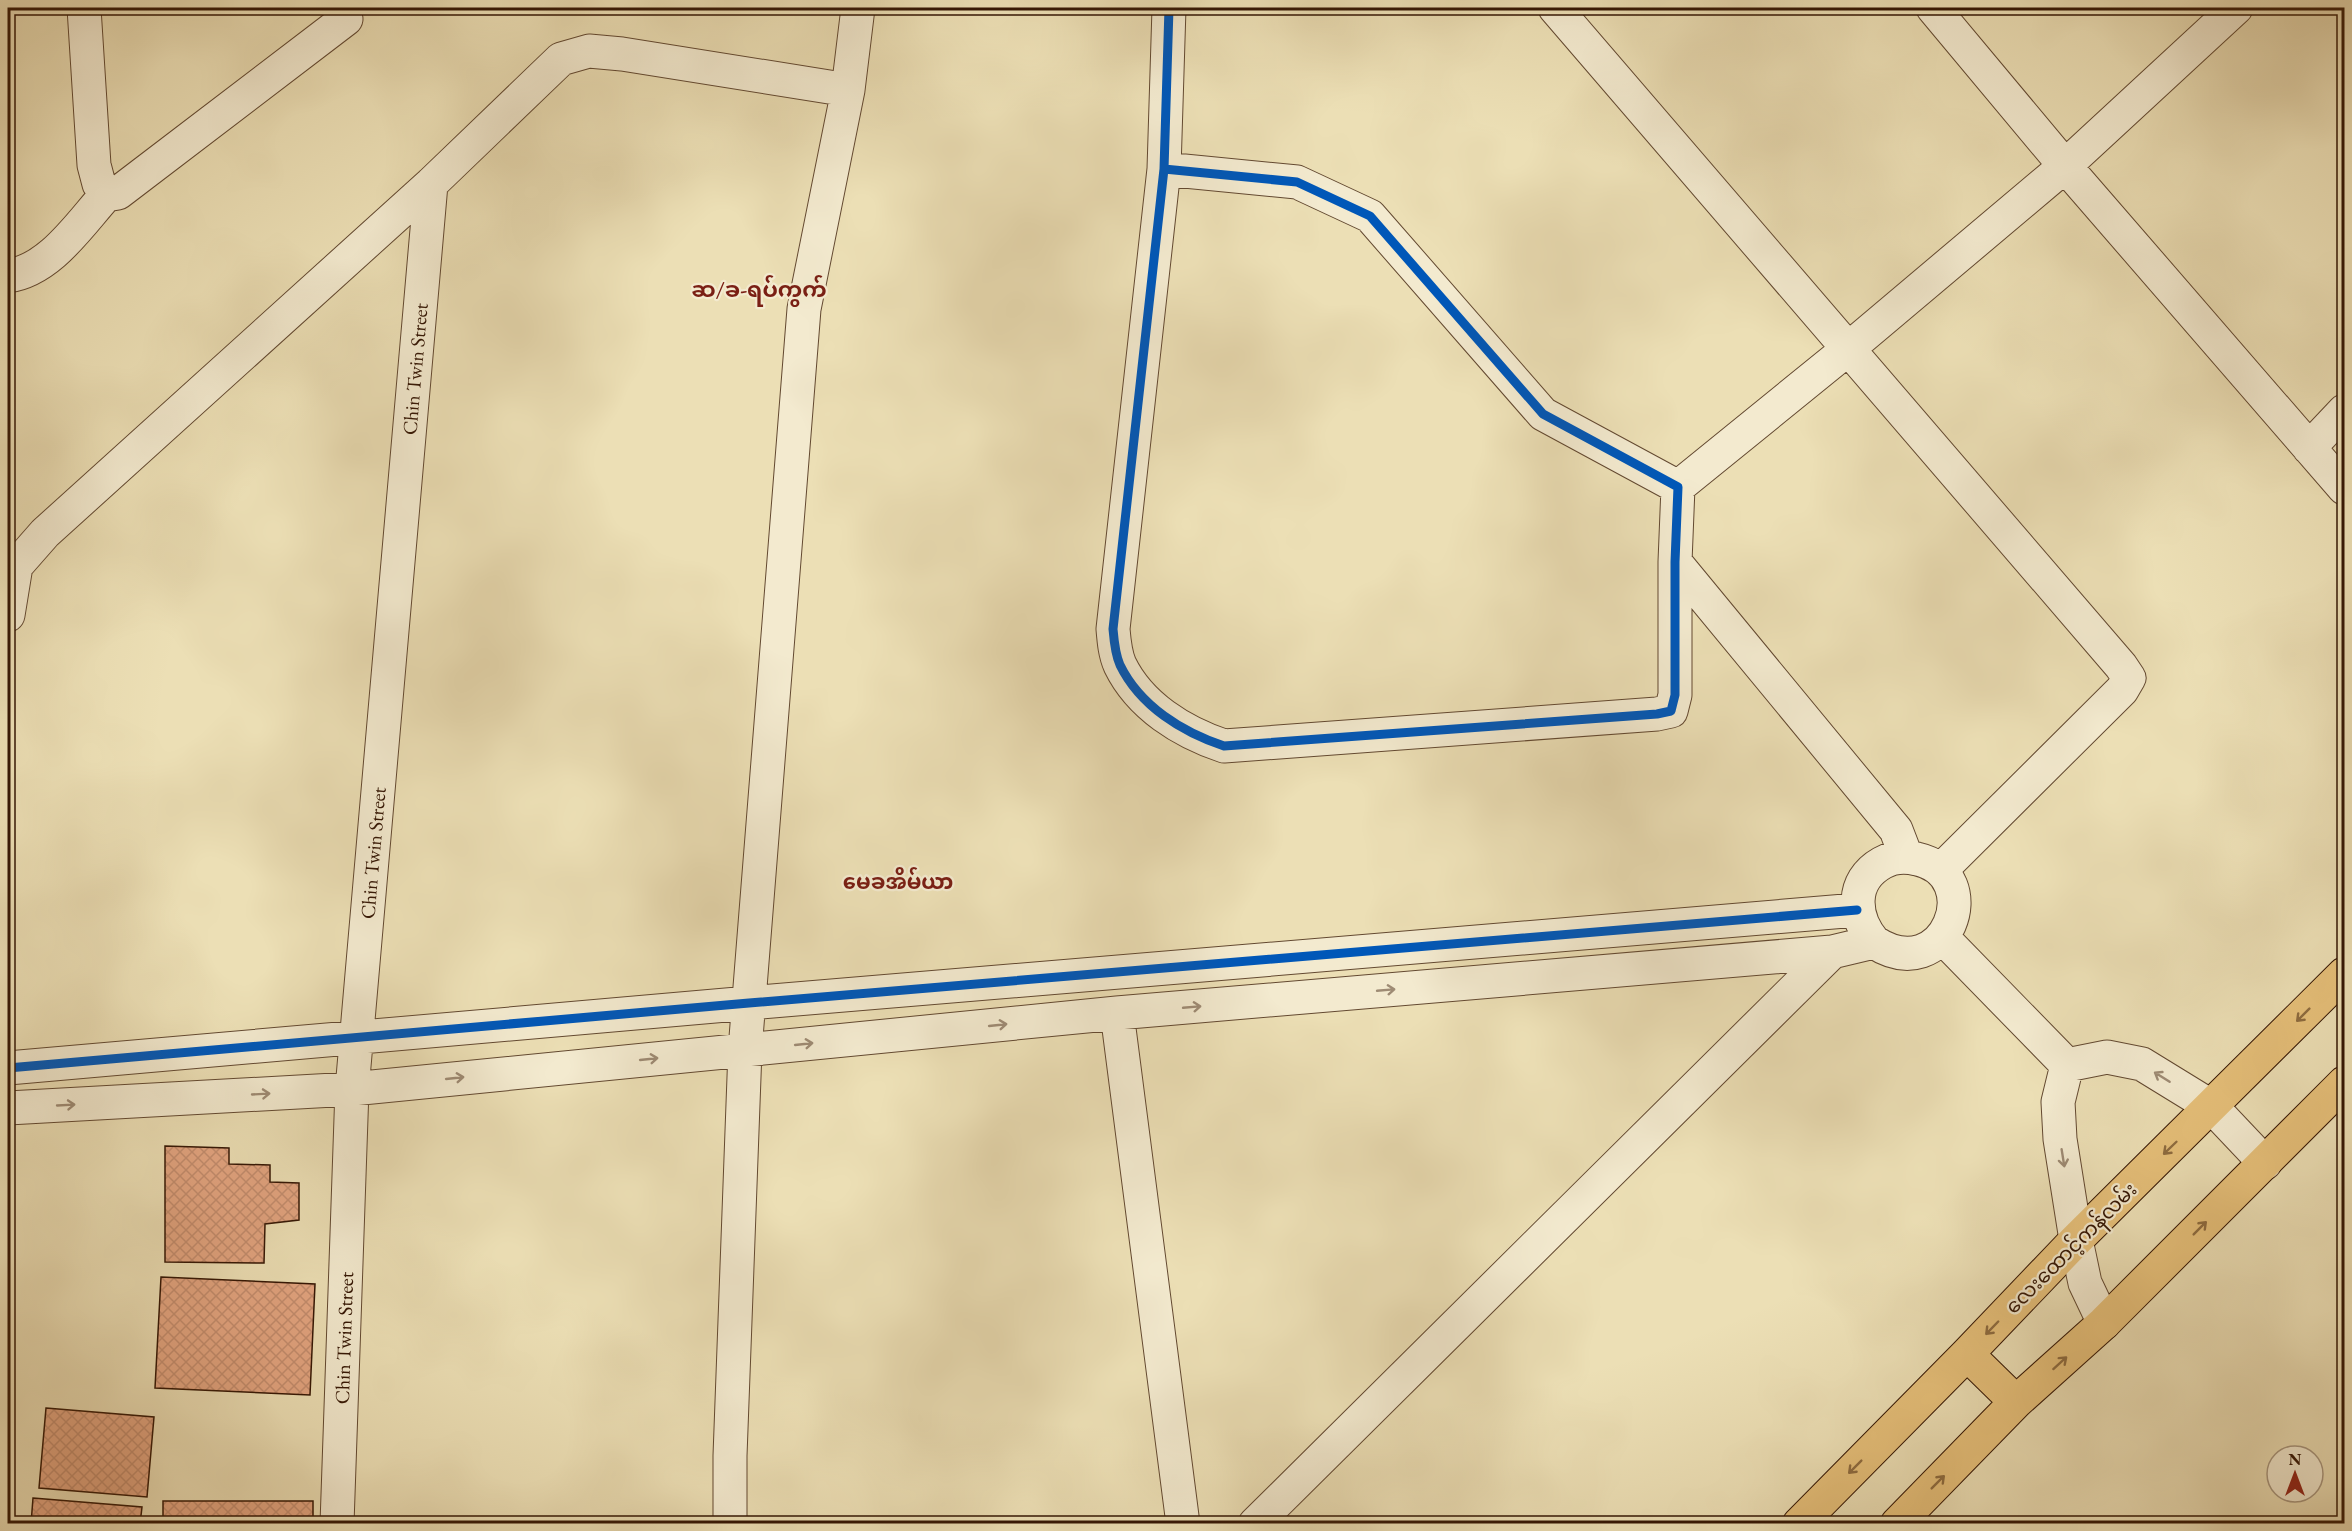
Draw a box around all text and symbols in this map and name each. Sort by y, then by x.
district label: ဆ/ခ-ရပ်ကွက် [691,274,827,307]
street label: Chin Twin Street [396,301,434,436]
street label: Chin Twin Street [354,785,392,920]
district label: မေခအိမ်ယာ [843,866,953,895]
one-way arrow [1376,984,1396,995]
one-way arrow [1181,1001,1201,1012]
one-way arrow [2296,1008,2311,1023]
one-way arrow [987,1019,1007,1030]
one-way arrow [793,1038,813,1049]
one-way arrow [639,1053,658,1064]
one-way arrow [2154,1070,2171,1082]
one-way arrow [444,1072,464,1083]
one-way arrow [250,1088,270,1099]
one-way arrow [55,1099,75,1110]
one-way arrow [2163,1141,2178,1155]
one-way arrow [2058,1148,2069,1168]
street label: လေးထောင့်ကန်လမ်း [1999,1176,2144,1321]
one-way arrow [2193,1220,2208,1235]
street label: Chin Twin Street [329,1271,359,1405]
one-way arrow [1985,1321,1999,1336]
one-way arrow [2052,1356,2067,1370]
north arrow [2265,1444,2325,1504]
text: N [2289,1449,2302,1470]
one-way arrow [1848,1460,1863,1475]
one-way arrow [1930,1474,1945,1489]

